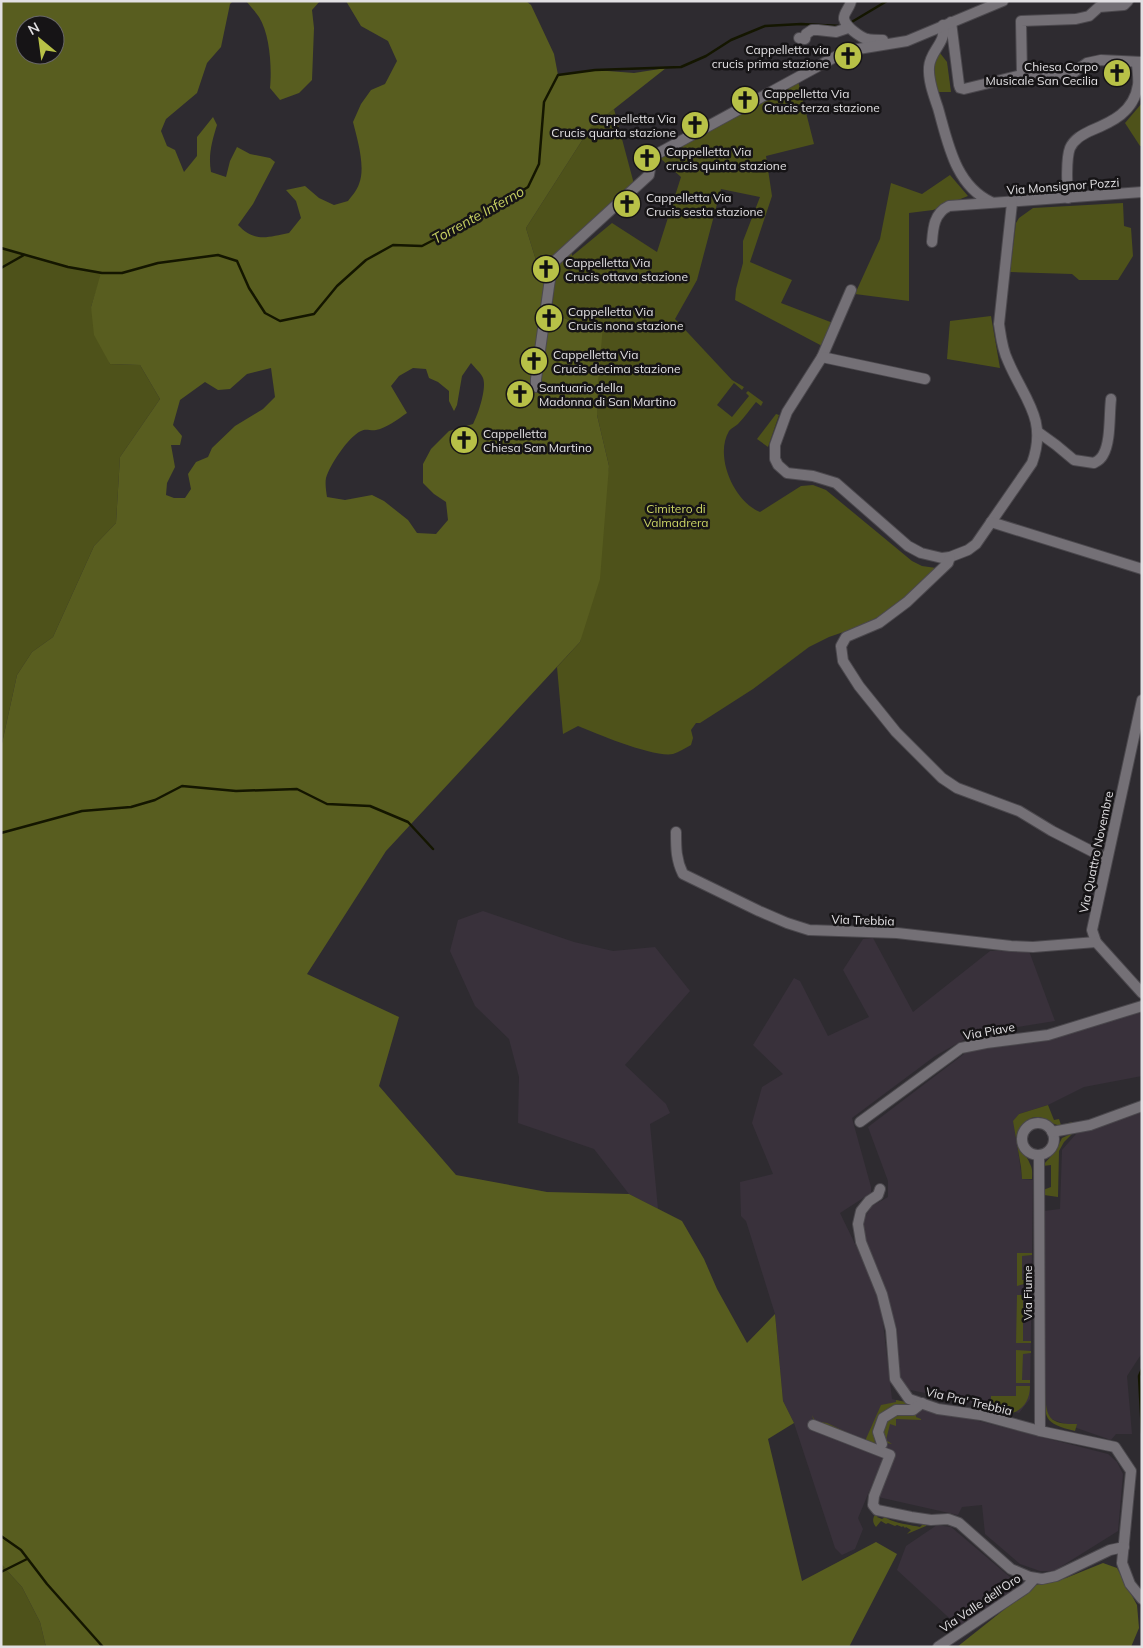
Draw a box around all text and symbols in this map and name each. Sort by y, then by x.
north arrow [15,15,65,65]
text: N [25,18,43,39]
church icon: Cappelletta via crucis prima stazione [833,41,863,71]
place label: Cappelletta via crucis prima stazione [712,42,829,71]
church icon: Chiesa Corpo Musicale San Cecilia [1102,58,1132,88]
place label: Chiesa Corpo Musicale San Cecilia [985,59,1098,88]
church icon: Cappelletta Via Crucis terza stazione [730,85,760,115]
place label: Cappelletta Via Crucis terza stazione [764,86,880,115]
church icon: Cappelletta Via Crucis quarta stazione [680,110,710,140]
place label: Cappelletta Via Crucis quarta stazione [551,111,676,140]
church icon: Cappelletta Via crucis quinta stazione [632,143,662,173]
place label: Cappelletta Via crucis quinta stazione [666,144,786,173]
street label: Via Monsignor Pozzi [1006,175,1120,197]
water label: Torrente Inferno [429,182,527,248]
church icon: Cappelletta Via Crucis sesta stazione [612,189,642,219]
place label: Cappelletta Via Crucis sesta stazione [646,190,763,219]
church icon: Cappelletta Via Crucis ottava stazione [531,254,561,284]
place label: Cappelletta Via Crucis ottava stazione [565,255,688,284]
church icon: Cappelletta Via Crucis nona stazione [534,303,564,333]
place label: Cappelletta Via Crucis nona stazione [568,304,683,333]
church icon: Cappelletta Via Crucis decima stazione [519,346,549,376]
place label: Cappelletta Via Crucis decima stazione [553,347,681,376]
church icon: Santuario della Madonna di San Martino [505,379,535,409]
place label: Santuario della Madonna di San Martino [539,380,676,409]
church icon: Cappelletta Chiesa San Martino [449,425,479,455]
place label: Cappelletta Chiesa San Martino [483,426,592,455]
park label: Cimitero di Valmadrera [644,501,708,530]
street label: Via Quattro Novembre [1076,790,1116,914]
street label: Via Trebbia [831,911,895,929]
street label: Via Piave [962,1019,1016,1043]
street label: Via Fiume [1020,1265,1035,1321]
street label: Via Pra' Trebbia [924,1384,1014,1418]
street label: Via Valle dell'Oro [937,1570,1023,1636]

